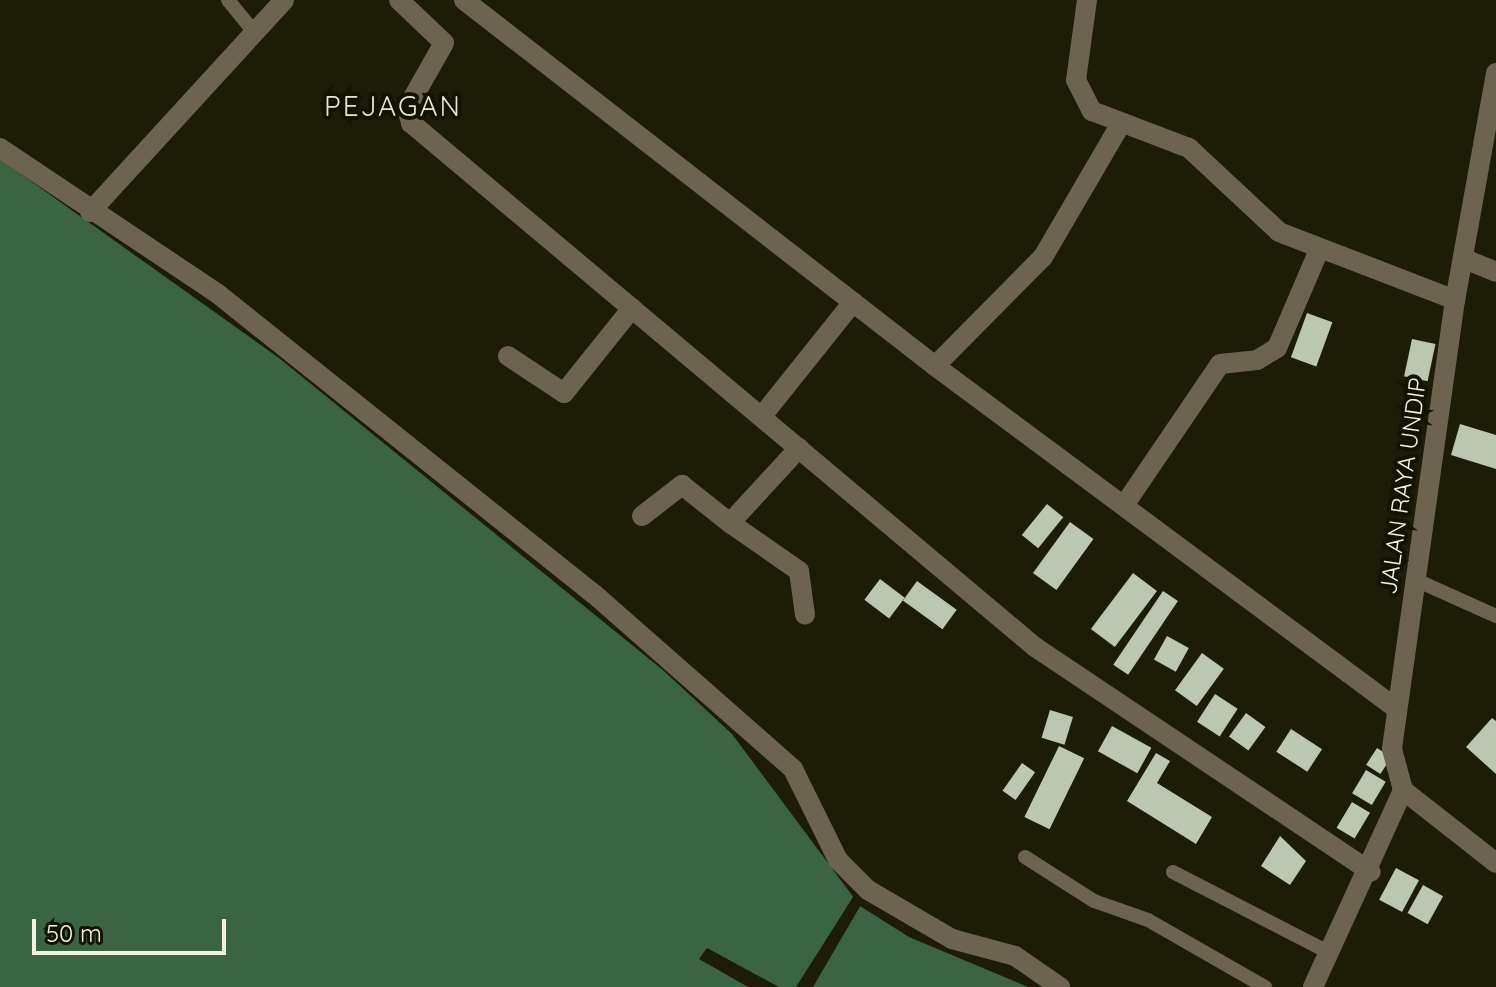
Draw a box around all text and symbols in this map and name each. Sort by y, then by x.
district label: PEJAGAN [324,89,462,123]
street label: JALAN RAYA UNDIP [1374,376,1432,596]
scale bar [36,903,230,953]
text: 50 m [46,918,102,948]

